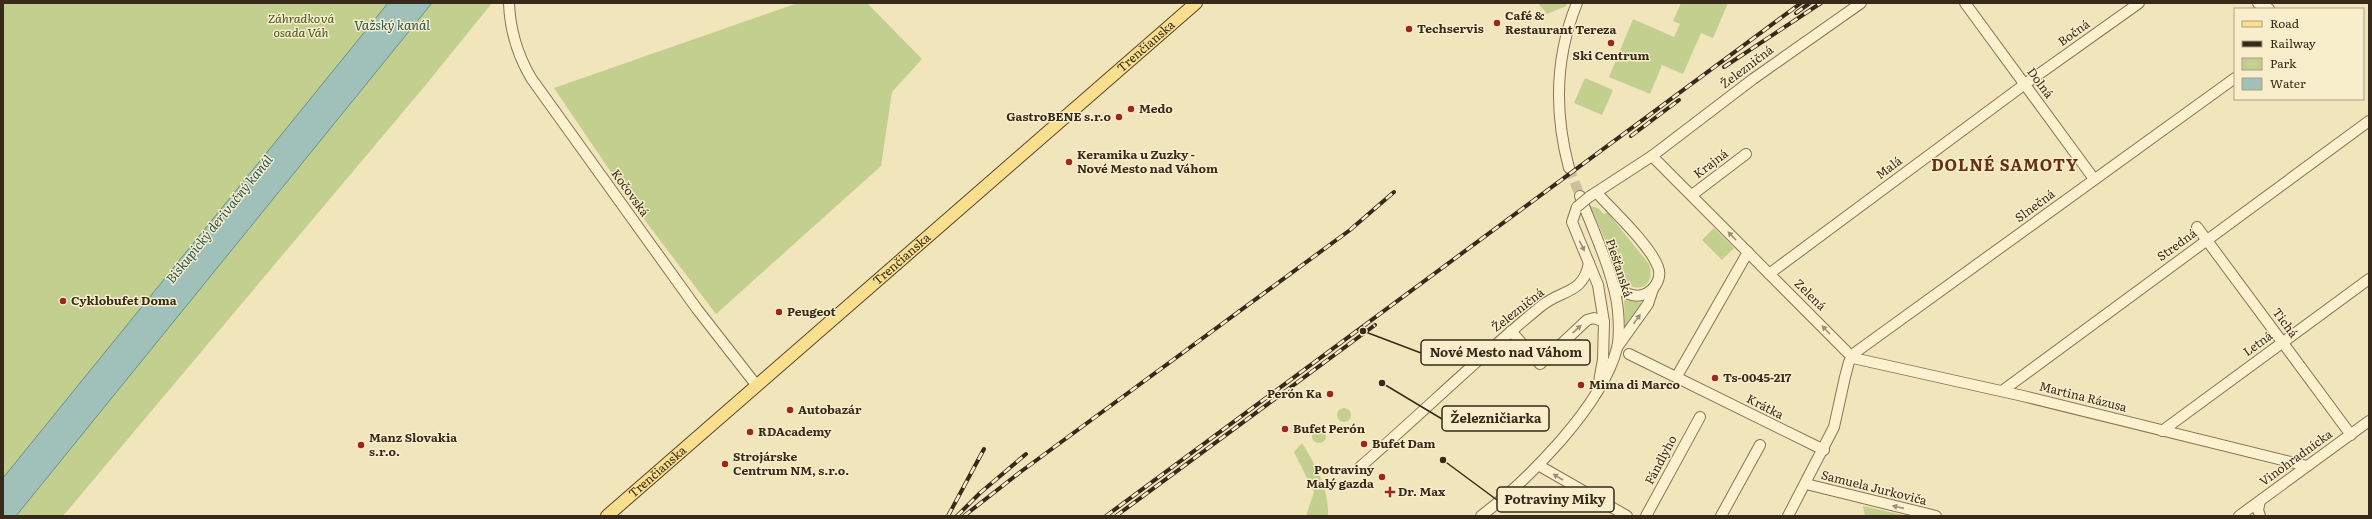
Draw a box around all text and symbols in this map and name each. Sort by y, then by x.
place label: Café & Restaurant Tereza [1505,6,1617,38]
legend [2234,8,2364,100]
park label: Záhradková osada Váh [268,9,334,41]
street label: Bočná [2054,14,2093,50]
text: Road [2270,14,2300,32]
water label: Važský kanál [354,15,430,34]
street label: Trenčianska [1113,15,1179,76]
marker: Café & Restaurant Tereza [1492,18,1502,28]
place label: Techservis [1417,19,1484,37]
marker: Techservis [1404,24,1414,34]
text: Railway [2270,34,2316,52]
marker: Ski Centrum [1606,38,1616,48]
street label: Železničná [1716,40,1777,92]
place label: Ski Centrum [1573,46,1650,64]
text: Park [2270,54,2297,72]
street label: Dolná [2023,63,2059,102]
text: Water [2270,74,2306,92]
place label: Medo [1139,99,1173,117]
marker: Medo [1126,104,1136,114]
place label: GastroBENE s.r.o [1006,107,1112,125]
marker: GastroBENE s.r.o [1114,112,1124,122]
street label: Krajná [1689,144,1732,182]
place label: Keramika u Zuzky - Nové Mesto nad Váhom [1077,145,1218,177]
water label: Biskupický derivačný kanál [161,150,277,287]
street label: Malá [1871,151,1906,183]
district label: DOLNÉ SAMOTY [1931,152,2079,176]
marker: Keramika u Zuzky - Nové Mesto nad Váhom [1064,157,1074,167]
street label: Kočovská [607,165,654,220]
street label: Slnečná [2011,184,2059,226]
street label: Stredná [2153,223,2200,265]
street label: Trenčianska [868,228,934,289]
one-way arrow [1727,231,1737,241]
street label: Piešťanská [1602,236,1638,300]
one-way arrow [1579,241,1585,252]
street label: Zelená [1791,274,1831,315]
street label: Železničná [1487,283,1548,335]
place label: Cyklobufet Doma [71,291,177,309]
marker: Cyklobufet Doma [58,296,68,306]
place label: Peugeot [787,302,837,320]
street label: Tichá [2269,304,2303,341]
marker: Peugeot [774,307,784,317]
one-way arrow [1633,314,1641,324]
one-way arrow [1572,324,1582,334]
one-way arrow [1821,325,1831,335]
street label: Letná [2239,326,2276,360]
callout: Nové Mesto nad Váhom [1421,340,1590,365]
text: Nové Mesto nad Váhom [1430,342,1582,361]
place label: Ts-0045-217 [1723,368,1792,386]
marker: Ts-0045-217 [1710,373,1720,383]
place label: Mima di Marco [1589,375,1681,393]
street label: Martina Rázusa [2037,376,2129,416]
marker: Mima di Marco [1576,380,1586,390]
place label: Perón Ka [1267,384,1322,402]
marker: Perón Ka [1325,389,1335,399]
street label: Krátka [1744,389,1788,423]
place label: Autobazár [798,400,862,418]
marker: Autobazár [785,405,795,415]
callout: Železničiarka [1442,406,1549,431]
text: Železničiarka [1450,408,1542,427]
place label: Bufet Perón [1293,419,1366,437]
place label: RDAcademy [758,422,832,440]
marker: Bufet Perón [1280,424,1290,434]
street label: Vinohradnícka [2255,424,2336,490]
marker: RDAcademy [745,427,755,437]
place label: Manz Slovakia s.r.o. [369,428,457,460]
street label: Fándlyho [1640,432,1681,487]
place label: Bufet Dam [1372,434,1436,452]
marker: Bufet Dam [1359,439,1369,449]
marker: Manz Slovakia s.r.o. [356,440,366,450]
street label: Trenčianska [624,441,690,502]
place label: Strojárske Centrum NM, s.r.o. [733,447,849,479]
marker: Strojárske Centrum NM, s.r.o. [720,459,730,469]
place label: Potraviny Malý gazda [1306,460,1375,492]
street label: Samuela Jurkoviča [1820,465,1929,509]
marker: Potraviny Malý gazda [1377,472,1387,482]
one-way arrow [1552,474,1564,481]
place label: Dr. Max [1398,482,1446,500]
marker: Dr. Max [1385,487,1395,497]
callout: Potraviny Miky [1497,487,1614,512]
text: Potraviny Miky [1504,489,1606,508]
one-way arrow [1892,504,1904,510]

